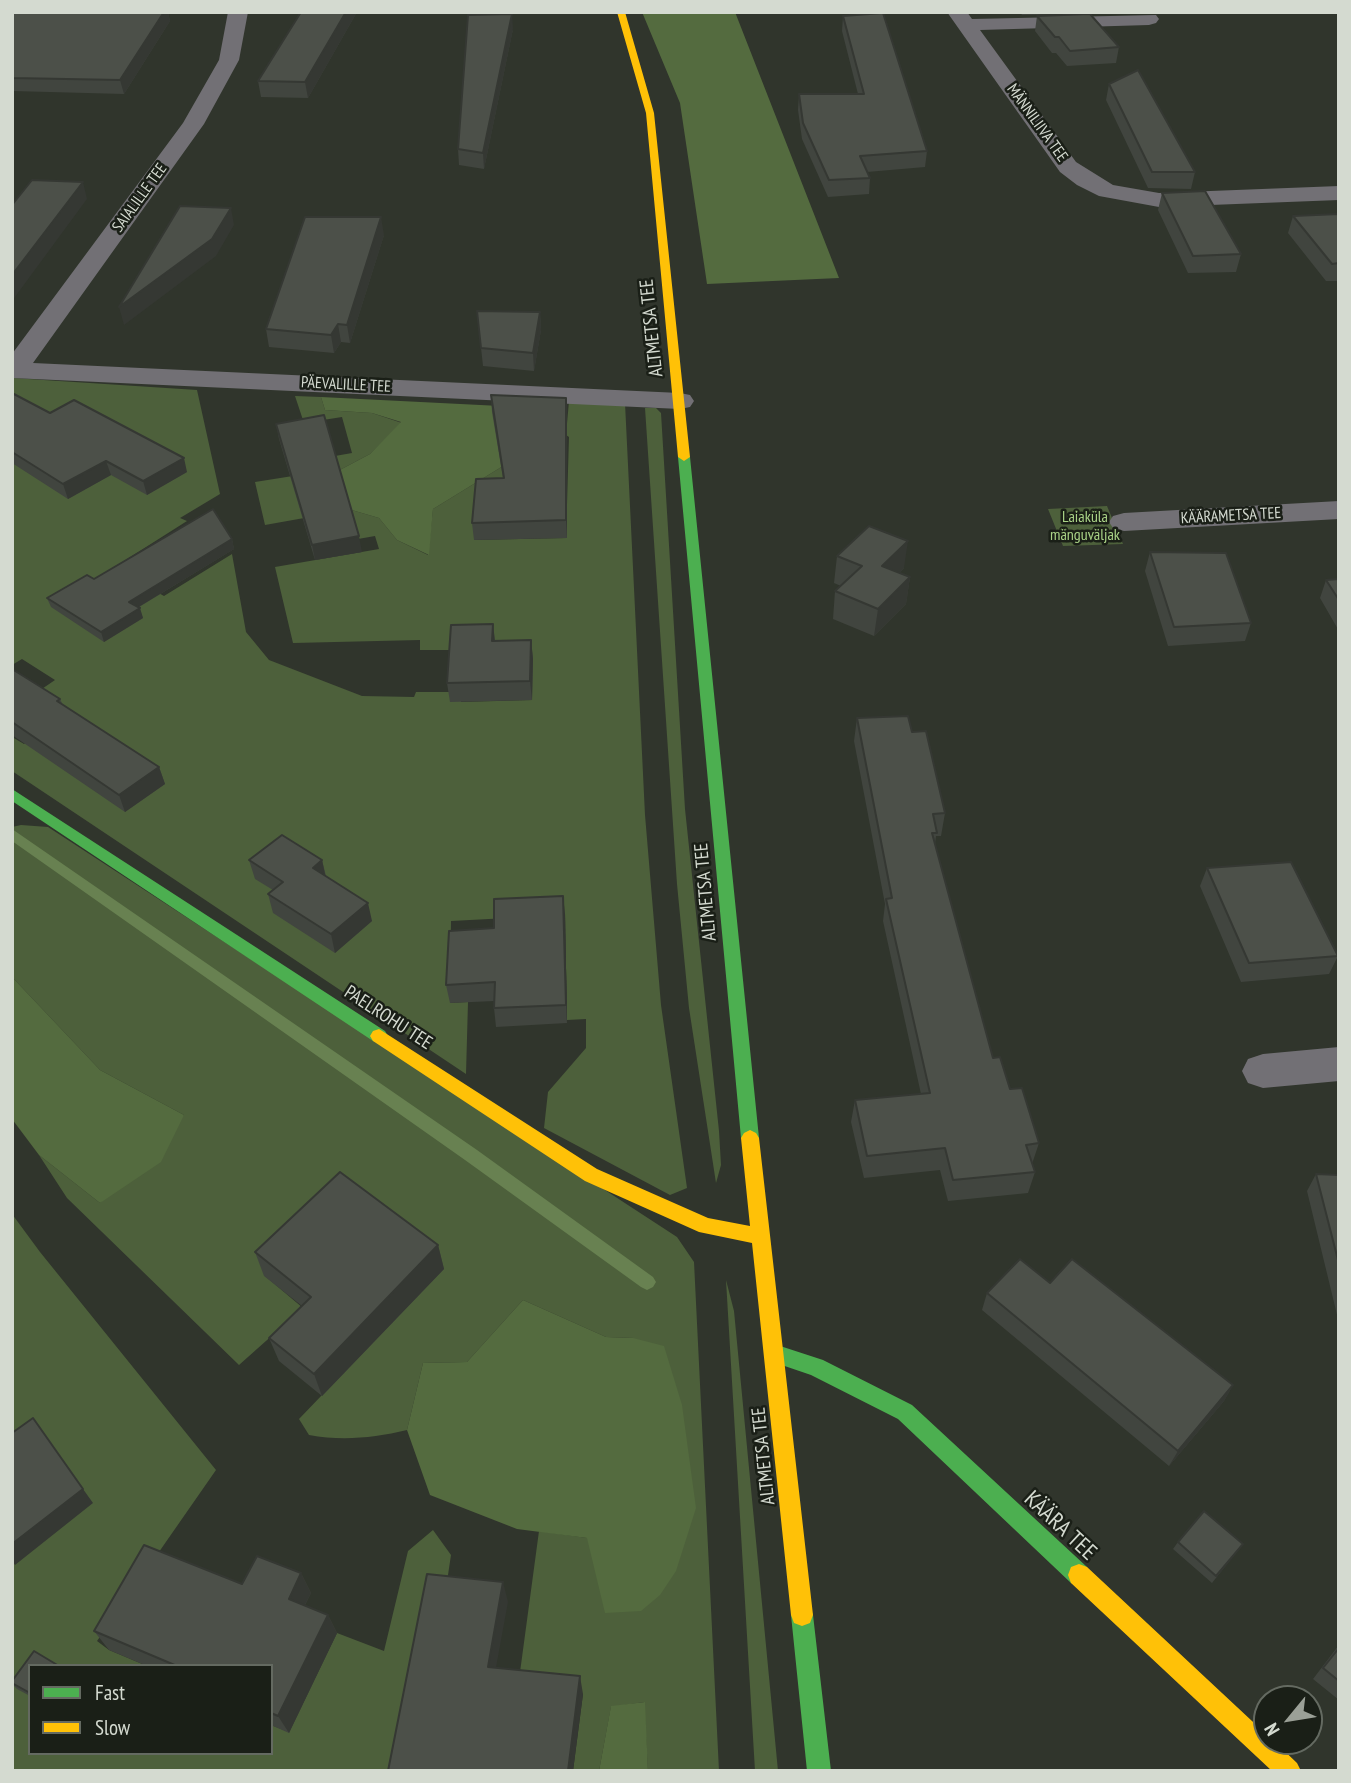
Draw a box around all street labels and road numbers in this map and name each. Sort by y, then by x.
street label: MÄNNILIIVA TEE [1002,80,1072,166]
street label: SAIALILLE TEE [109,160,171,236]
street label: ALTMETSA TEE [636,278,668,378]
street label: PÄEVALILLE TEE [301,373,391,397]
street label: KÄÄRAMETSA TEE [1180,504,1282,528]
street label: ALTMETSA TEE [690,842,722,942]
street label: PAELROHU TEE [340,981,436,1055]
street label: ALTMETSA TEE [748,1406,780,1506]
street label: KÄÄRA TEE [1018,1486,1102,1566]

